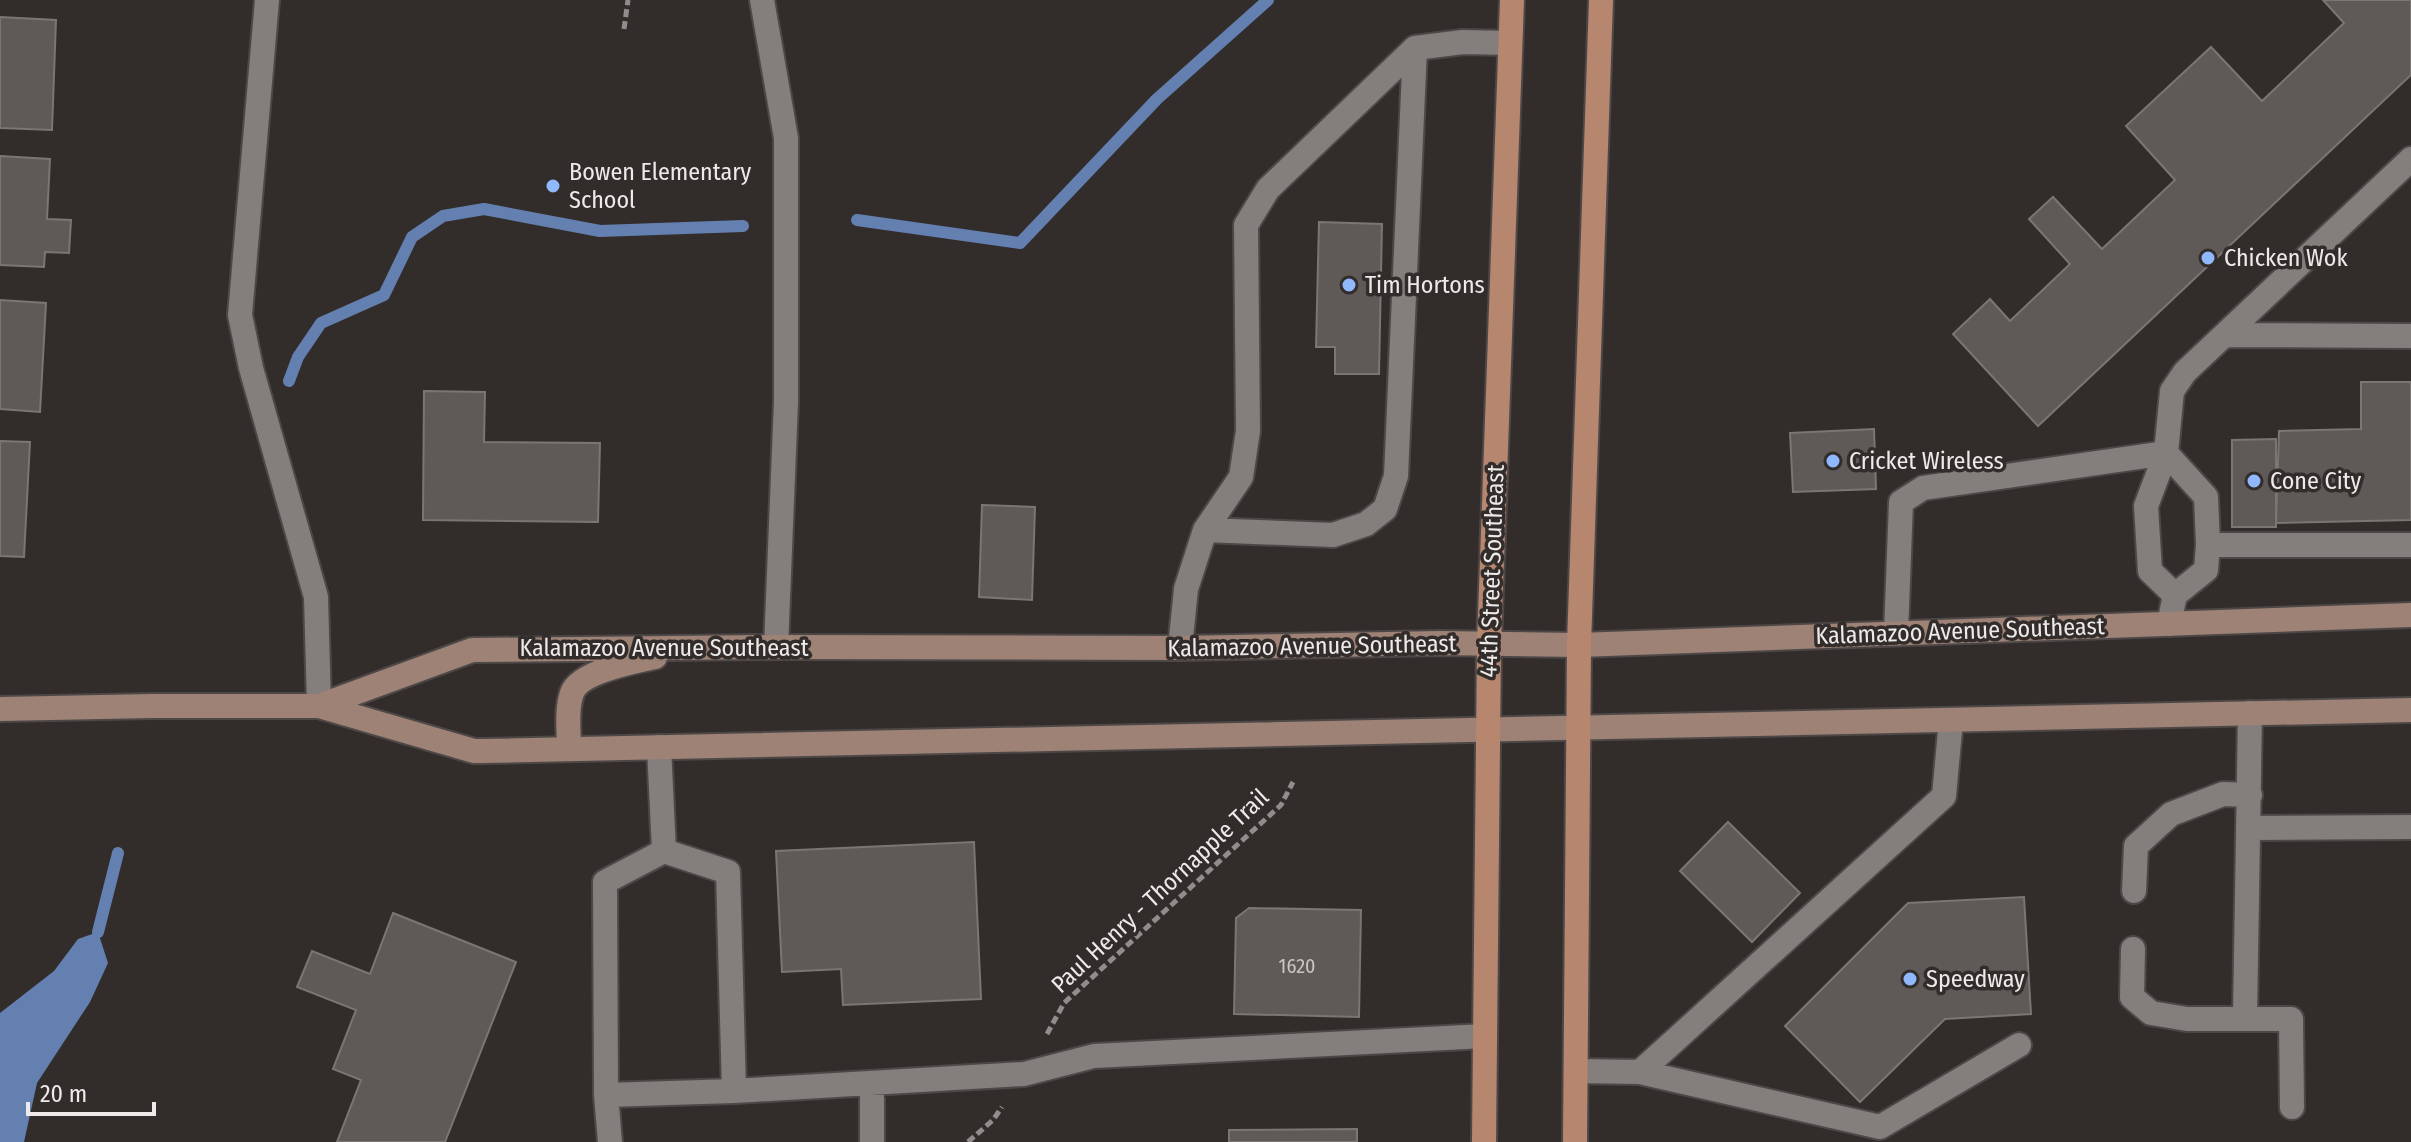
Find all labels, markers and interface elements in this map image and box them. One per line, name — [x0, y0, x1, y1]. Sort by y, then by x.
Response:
place label: Bowen Elementary School — [569, 158, 752, 214]
marker: Bowen Elementary School — [544, 177, 562, 195]
place label: Chicken Wok — [2224, 244, 2348, 272]
marker: Chicken Wok — [2199, 249, 2217, 267]
place label: Tim Hortons — [1365, 271, 1485, 299]
marker: Tim Hortons — [1340, 276, 1358, 294]
place label: Cricket Wireless — [1849, 447, 2004, 475]
marker: Cricket Wireless — [1824, 452, 1842, 470]
street label: 44th Street Southeast — [1474, 464, 1510, 678]
place label: Cone City — [2270, 467, 2361, 495]
marker: Cone City — [2245, 472, 2263, 490]
street label: Kalamazoo Avenue Southeast — [1815, 612, 2105, 650]
street label: Kalamazoo Avenue Southeast — [1167, 629, 1457, 663]
street label: Kalamazoo Avenue Southeast — [519, 634, 809, 662]
street label: Paul Henry - Thornapple Trail — [1046, 783, 1274, 999]
house number: 1620 — [1279, 954, 1315, 978]
place label: Speedway — [1926, 965, 2025, 993]
marker: Speedway — [1901, 970, 1919, 988]
scale bar — [28, 1066, 154, 1116]
text: 20 m — [40, 1080, 87, 1108]

